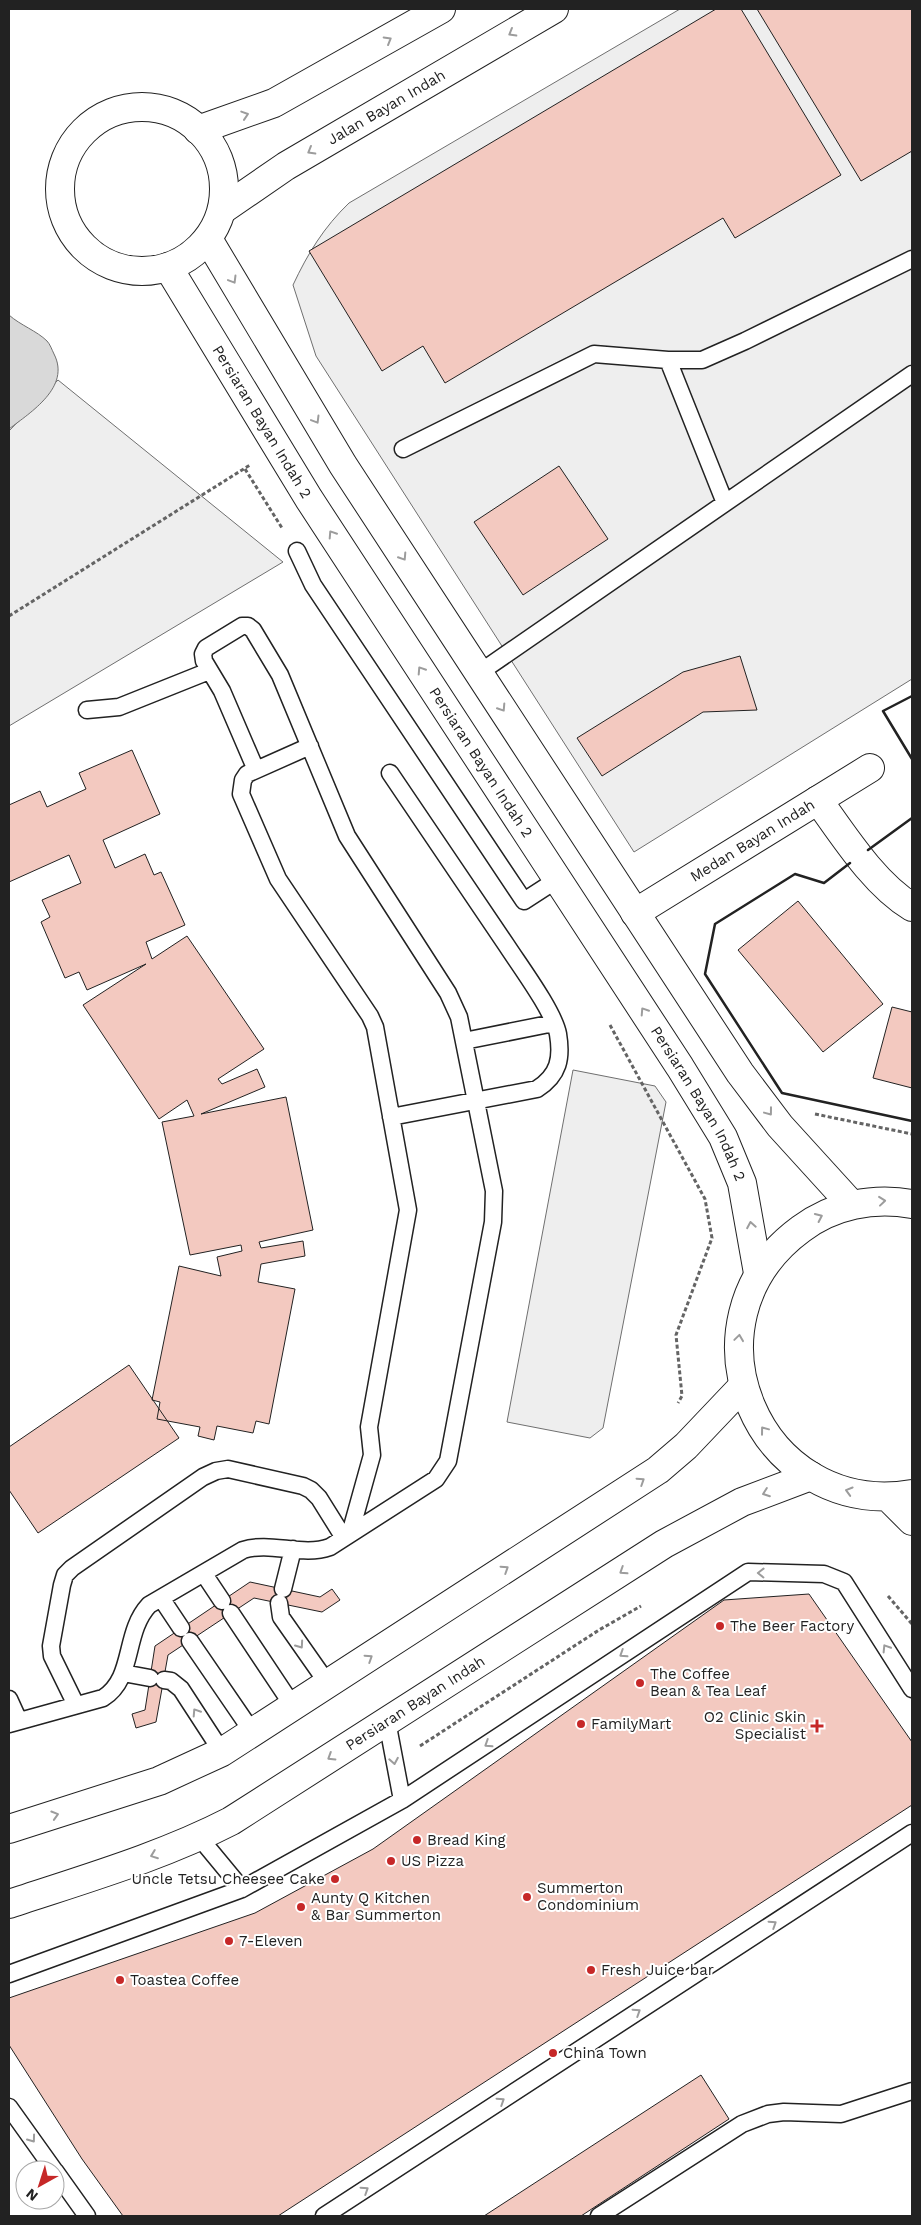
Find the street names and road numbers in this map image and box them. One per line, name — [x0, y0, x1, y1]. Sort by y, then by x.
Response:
street label: Jalan Bayan Indah — [324, 66, 449, 149]
street label: Persiaran Bayan Indah 2 — [209, 342, 315, 501]
street label: Persiaran Bayan Indah 2 — [425, 684, 537, 841]
street label: Medan Bayan Indah — [687, 795, 818, 886]
street label: Persiaran Bayan Indah 2 — [647, 1023, 749, 1184]
street label: Persiaran Bayan Indah — [342, 1652, 488, 1754]

